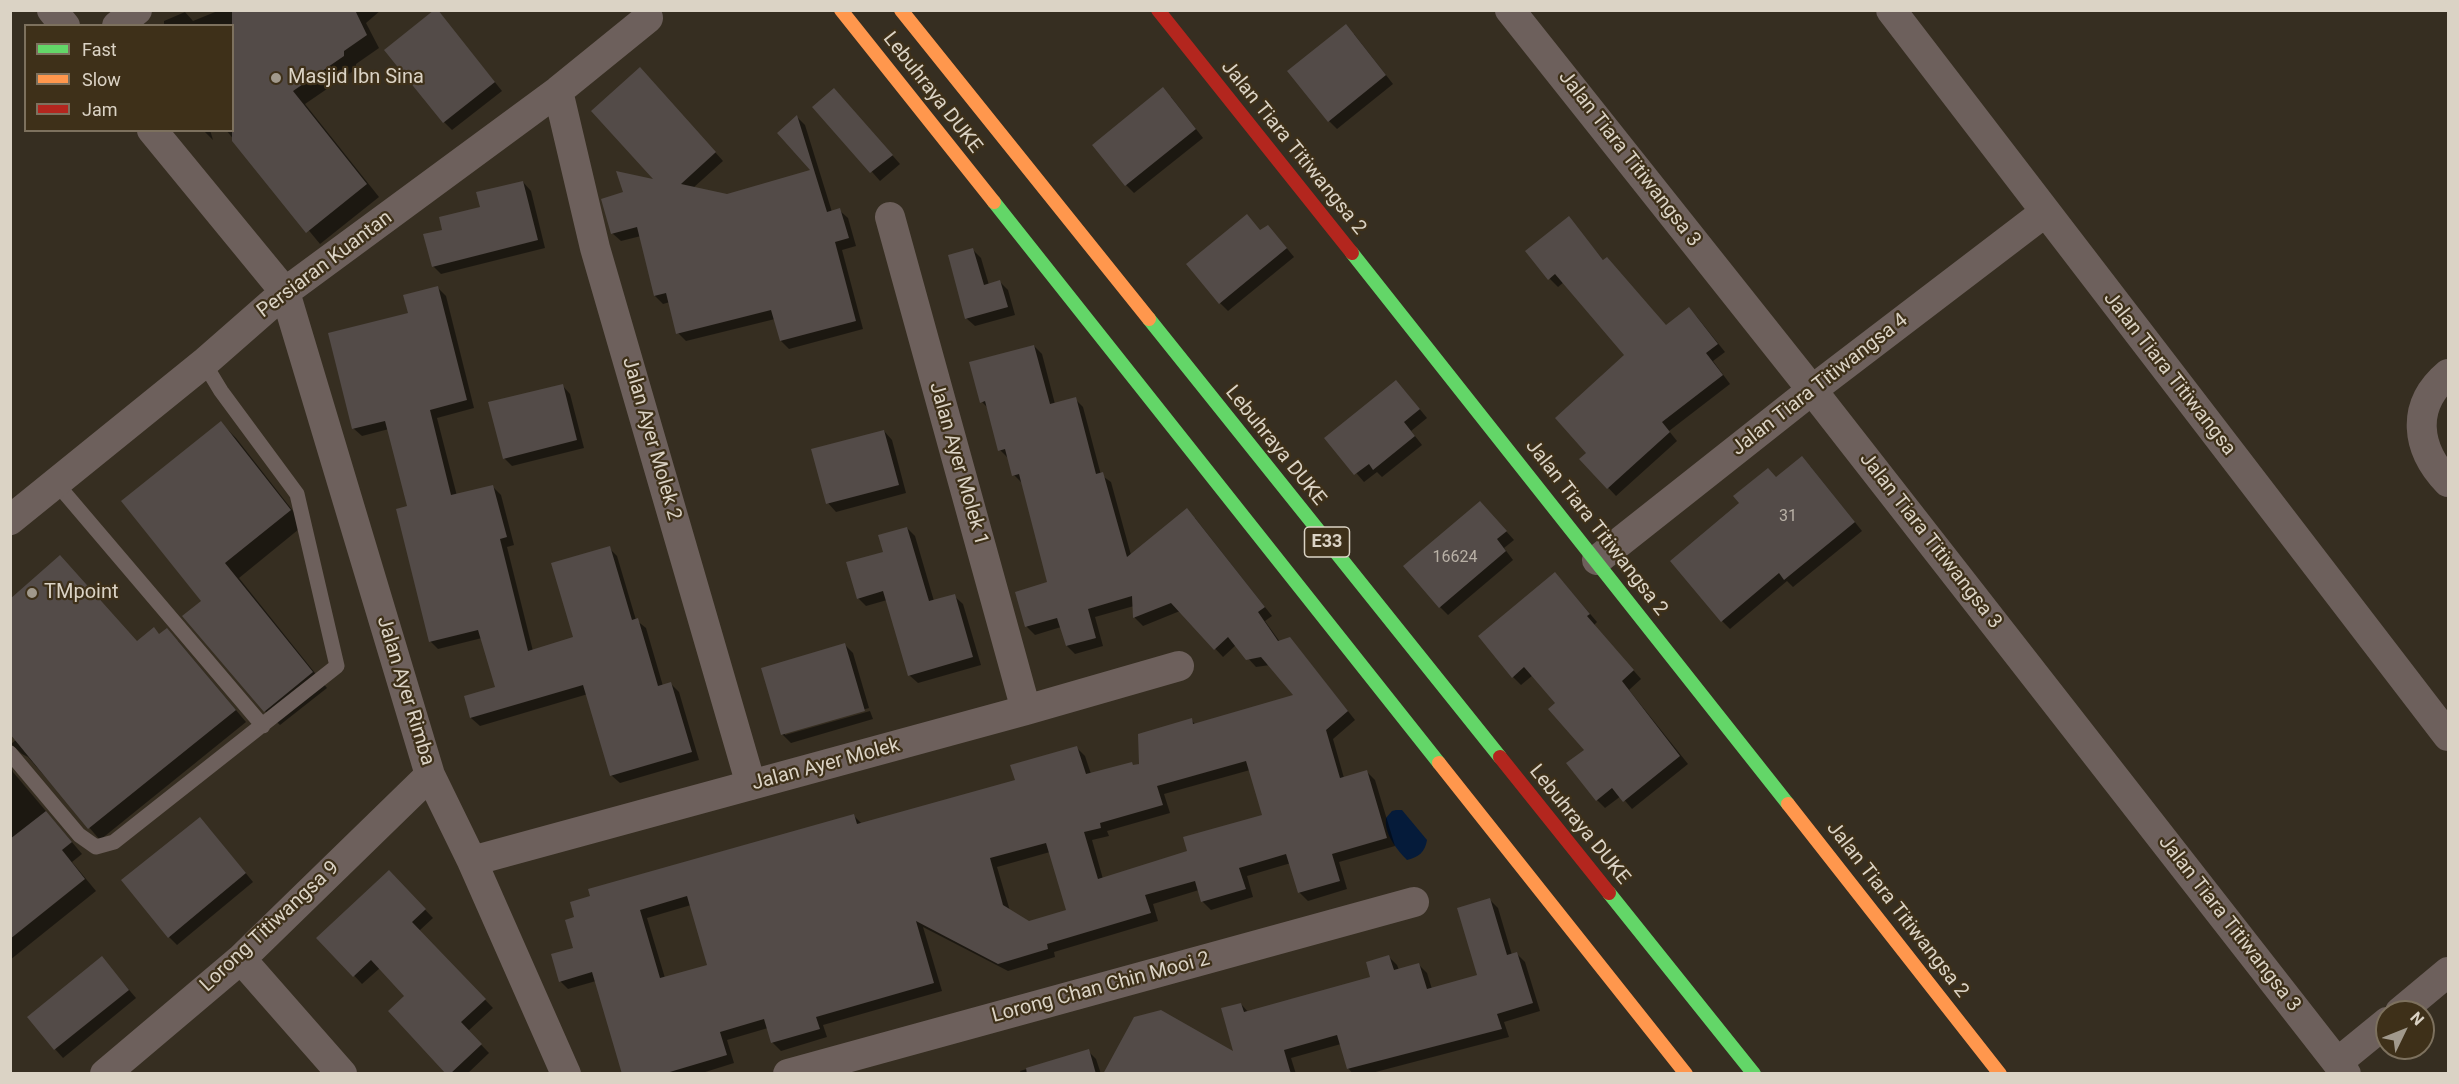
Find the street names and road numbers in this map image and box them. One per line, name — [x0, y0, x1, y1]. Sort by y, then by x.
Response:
street label: Lebuhraya DUKE — [877, 28, 987, 158]
street label: Jalan Tiara Titiwangsa 2 — [1215, 56, 1371, 240]
street label: Jalan Tiara Titiwangsa 3 — [1553, 66, 1705, 252]
street label: Persiaran Kuantan — [253, 206, 397, 324]
street label: Jalan Tiara Titiwangsa — [2098, 287, 2240, 461]
street label: Jalan Tiara Titiwangsa 4 — [1727, 309, 1913, 461]
street label: Jalan Ayer Molek 2 — [616, 355, 686, 523]
street label: Jalan Ayer Molek 1 — [923, 380, 993, 548]
street label: Lebuhraya DUKE — [1219, 381, 1331, 511]
street label: Jalan Tiara Titiwangsa 2 — [1520, 435, 1672, 621]
street label: Jalan Tiara Titiwangsa 3 — [1854, 448, 2006, 634]
road number: E33 — [1304, 527, 1350, 557]
street label: Jalan Ayer Rimba — [371, 614, 439, 768]
street label: Jalan Ayer Molek — [749, 734, 903, 796]
street label: Lebuhraya DUKE — [1523, 760, 1635, 890]
street label: Jalan Tiara Titiwangsa 2 — [1821, 817, 1973, 1003]
street label: Jalan Tiara Titiwangsa 3 — [2153, 831, 2305, 1017]
street label: Lorong Titiwangsa 9 — [196, 856, 344, 998]
street label: Lorong Chan Chin Mooi 2 — [989, 947, 1213, 1029]

